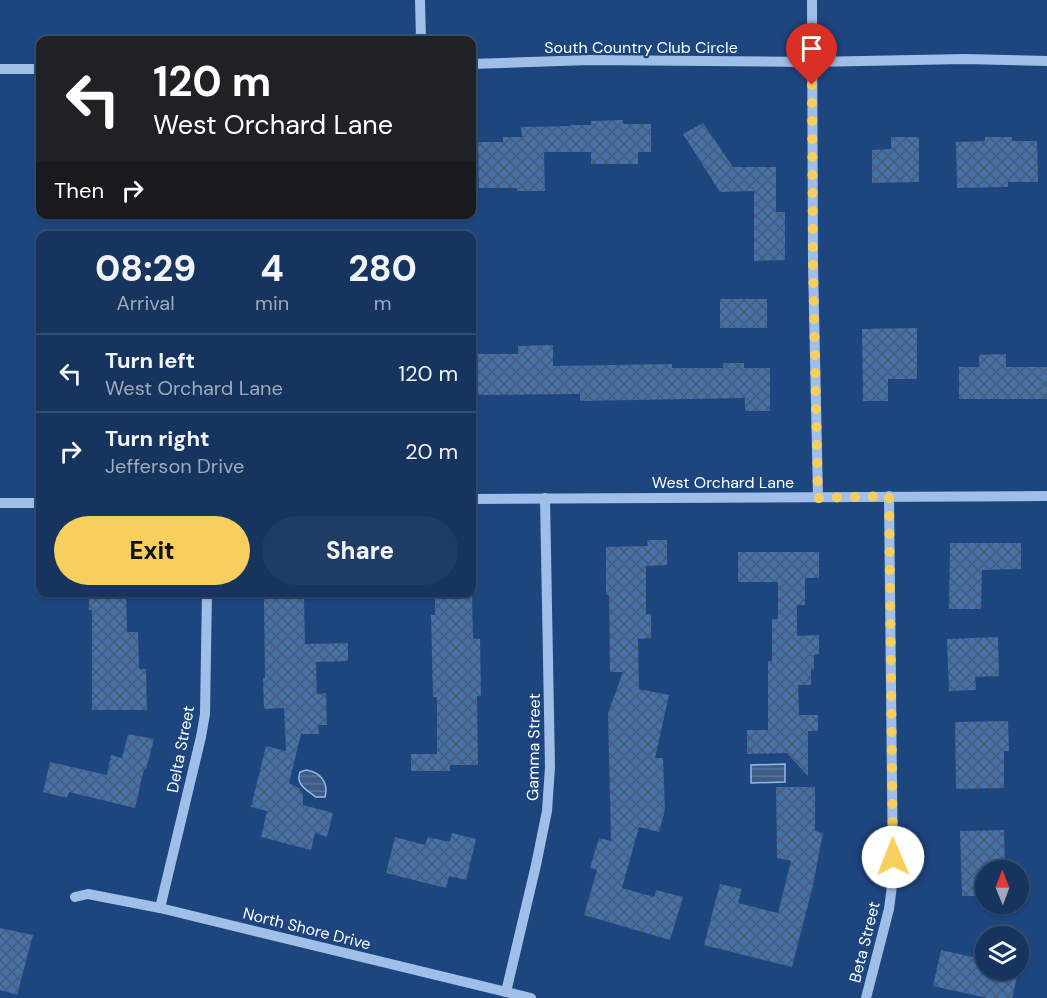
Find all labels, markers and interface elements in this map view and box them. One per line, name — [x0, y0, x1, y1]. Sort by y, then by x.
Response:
pin — [786, 23, 837, 85]
icon: arrive — [795, 32, 828, 65]
street label: South Country Club Circle — [544, 37, 738, 58]
text: 120 m — [153, 54, 271, 109]
icon: left — [54, 60, 132, 138]
text: West Orchard Lane — [153, 107, 393, 142]
icon: right — [116, 174, 149, 207]
text: Then — [54, 176, 104, 205]
text: 08:29 — [95, 245, 196, 292]
text: 4 — [260, 245, 284, 292]
text: 280 — [348, 245, 417, 292]
text: Arrival — [116, 290, 175, 316]
text: min — [255, 290, 289, 316]
text: m — [374, 290, 392, 316]
text: Turn left — [105, 346, 195, 375]
icon: left — [54, 357, 87, 390]
text: 120 m — [398, 359, 458, 388]
text: West Orchard Lane — [105, 375, 283, 401]
text: Turn right — [105, 424, 210, 453]
icon: right — [54, 435, 87, 468]
text: 20 m — [405, 437, 458, 466]
text: Jefferson Drive — [105, 453, 244, 479]
street label: West Orchard Lane — [652, 472, 794, 493]
button: Exit — [54, 516, 250, 585]
button: Share — [262, 516, 458, 585]
street label: Gamma Street — [522, 693, 545, 801]
street label: Delta Street — [162, 704, 199, 794]
position arrow — [861, 825, 925, 889]
north arrow — [975, 860, 1029, 914]
map controls — [975, 860, 1029, 980]
street label: Beta Street — [844, 899, 885, 985]
street label: North Shore Drive — [241, 902, 373, 955]
button: layers — [975, 926, 1029, 980]

